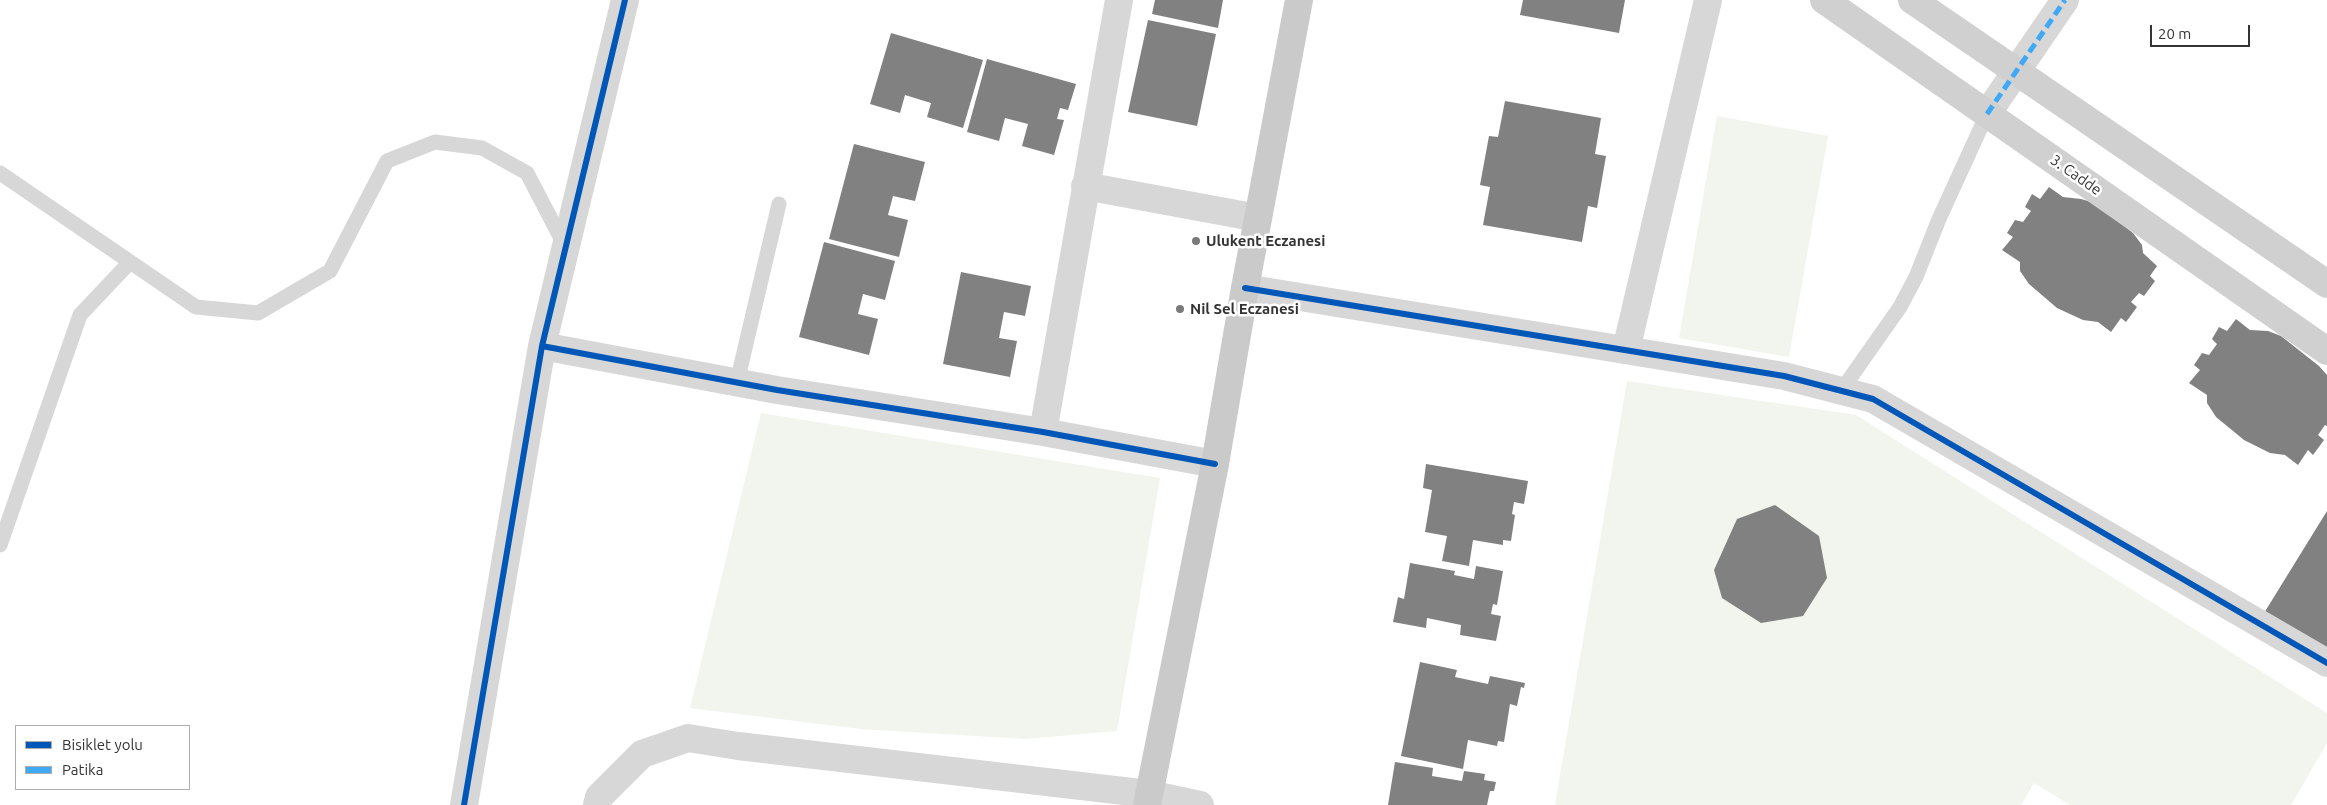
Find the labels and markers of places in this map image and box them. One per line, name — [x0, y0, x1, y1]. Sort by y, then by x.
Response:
place label: Ulukent Eczanesi — [1206, 232, 1325, 250]
marker: Ulukent Eczanesi — [1190, 235, 1202, 247]
place label: Nil Sel Eczanesi — [1190, 300, 1299, 318]
marker: Nil Sel Eczanesi — [1174, 303, 1186, 315]

